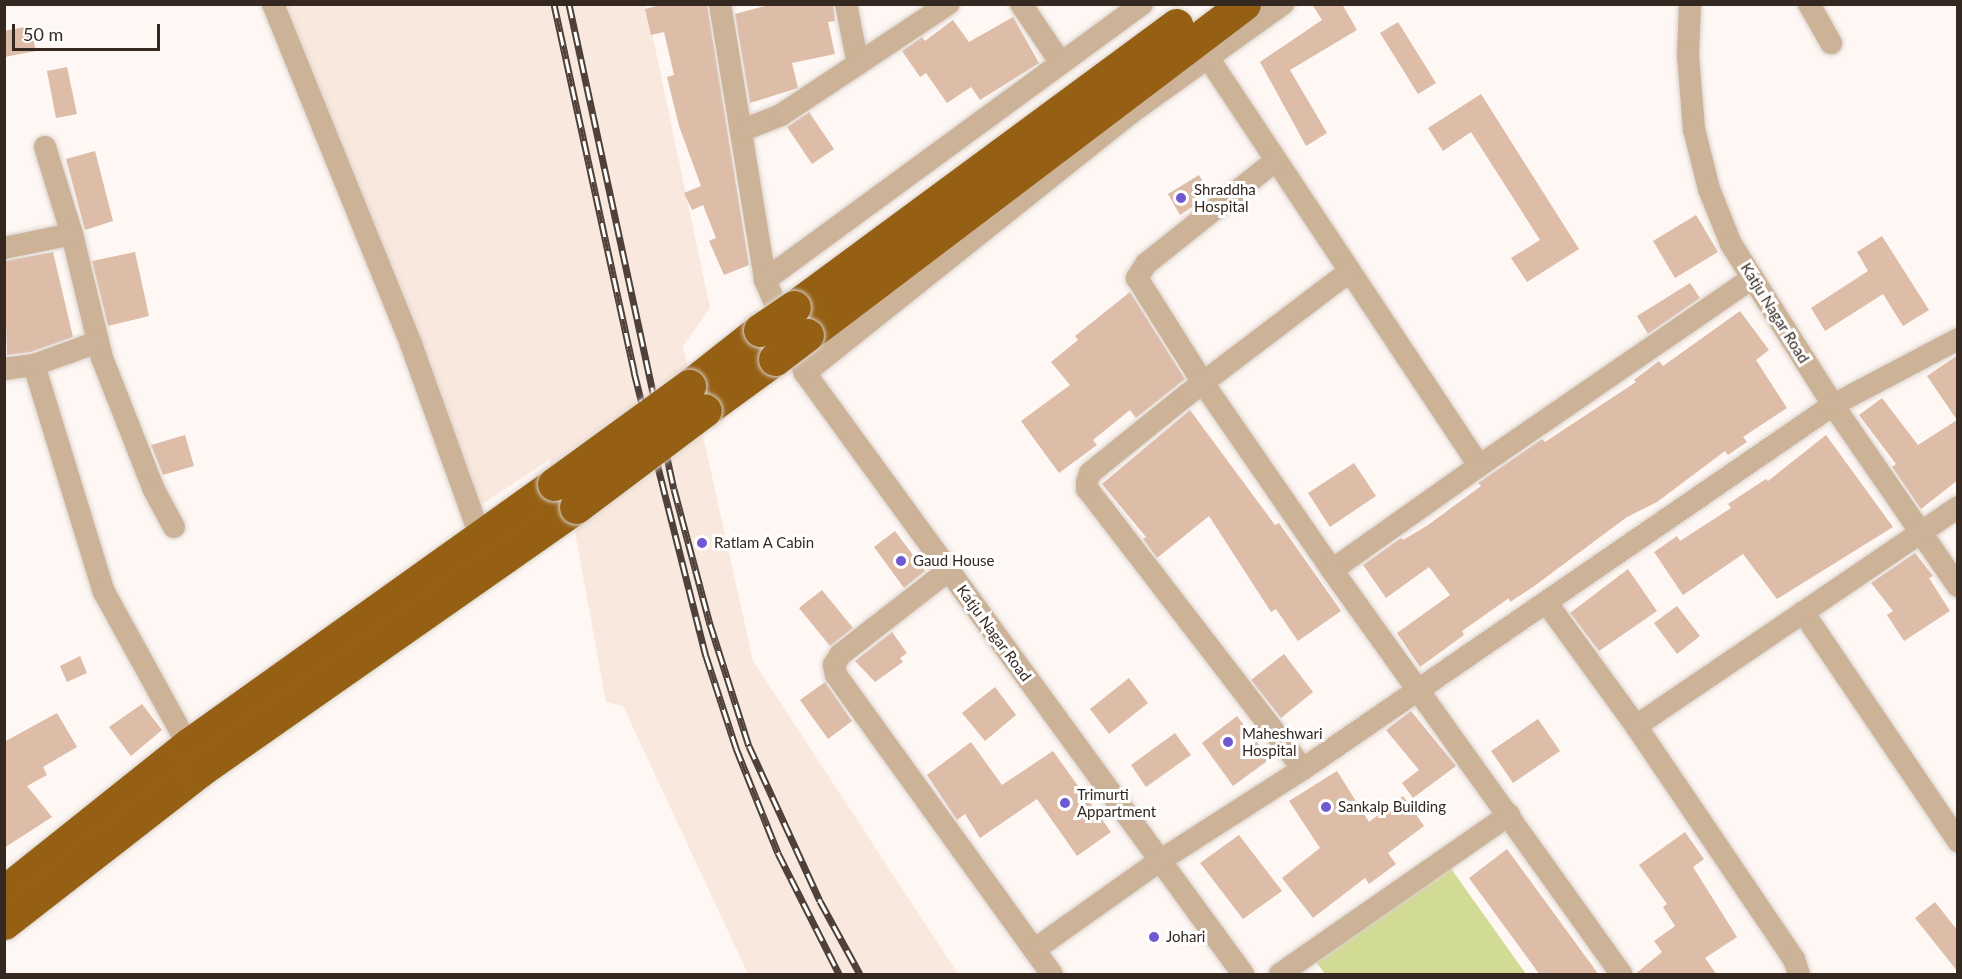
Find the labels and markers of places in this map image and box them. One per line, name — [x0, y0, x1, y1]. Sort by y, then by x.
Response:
place label: Shraddha Hospital — [1194, 180, 1256, 215]
marker: Shraddha Hospital — [1172, 189, 1190, 207]
place label: Ratlam A Cabin — [714, 534, 815, 552]
marker: Ratlam A Cabin — [695, 536, 709, 550]
place label: Gaud House — [913, 552, 994, 570]
marker: Gaud House — [894, 554, 908, 568]
place label: Maheshwari Hospital — [1242, 724, 1322, 759]
marker: Maheshwari Hospital — [1219, 733, 1237, 751]
place label: Trimurti Appartment — [1077, 785, 1156, 820]
marker: Trimurti Appartment — [1058, 796, 1072, 810]
place label: Sankalp Building — [1338, 798, 1446, 816]
marker: Sankalp Building — [1319, 800, 1333, 814]
place label: Johari — [1166, 928, 1205, 946]
marker: Johari — [1147, 930, 1161, 944]

